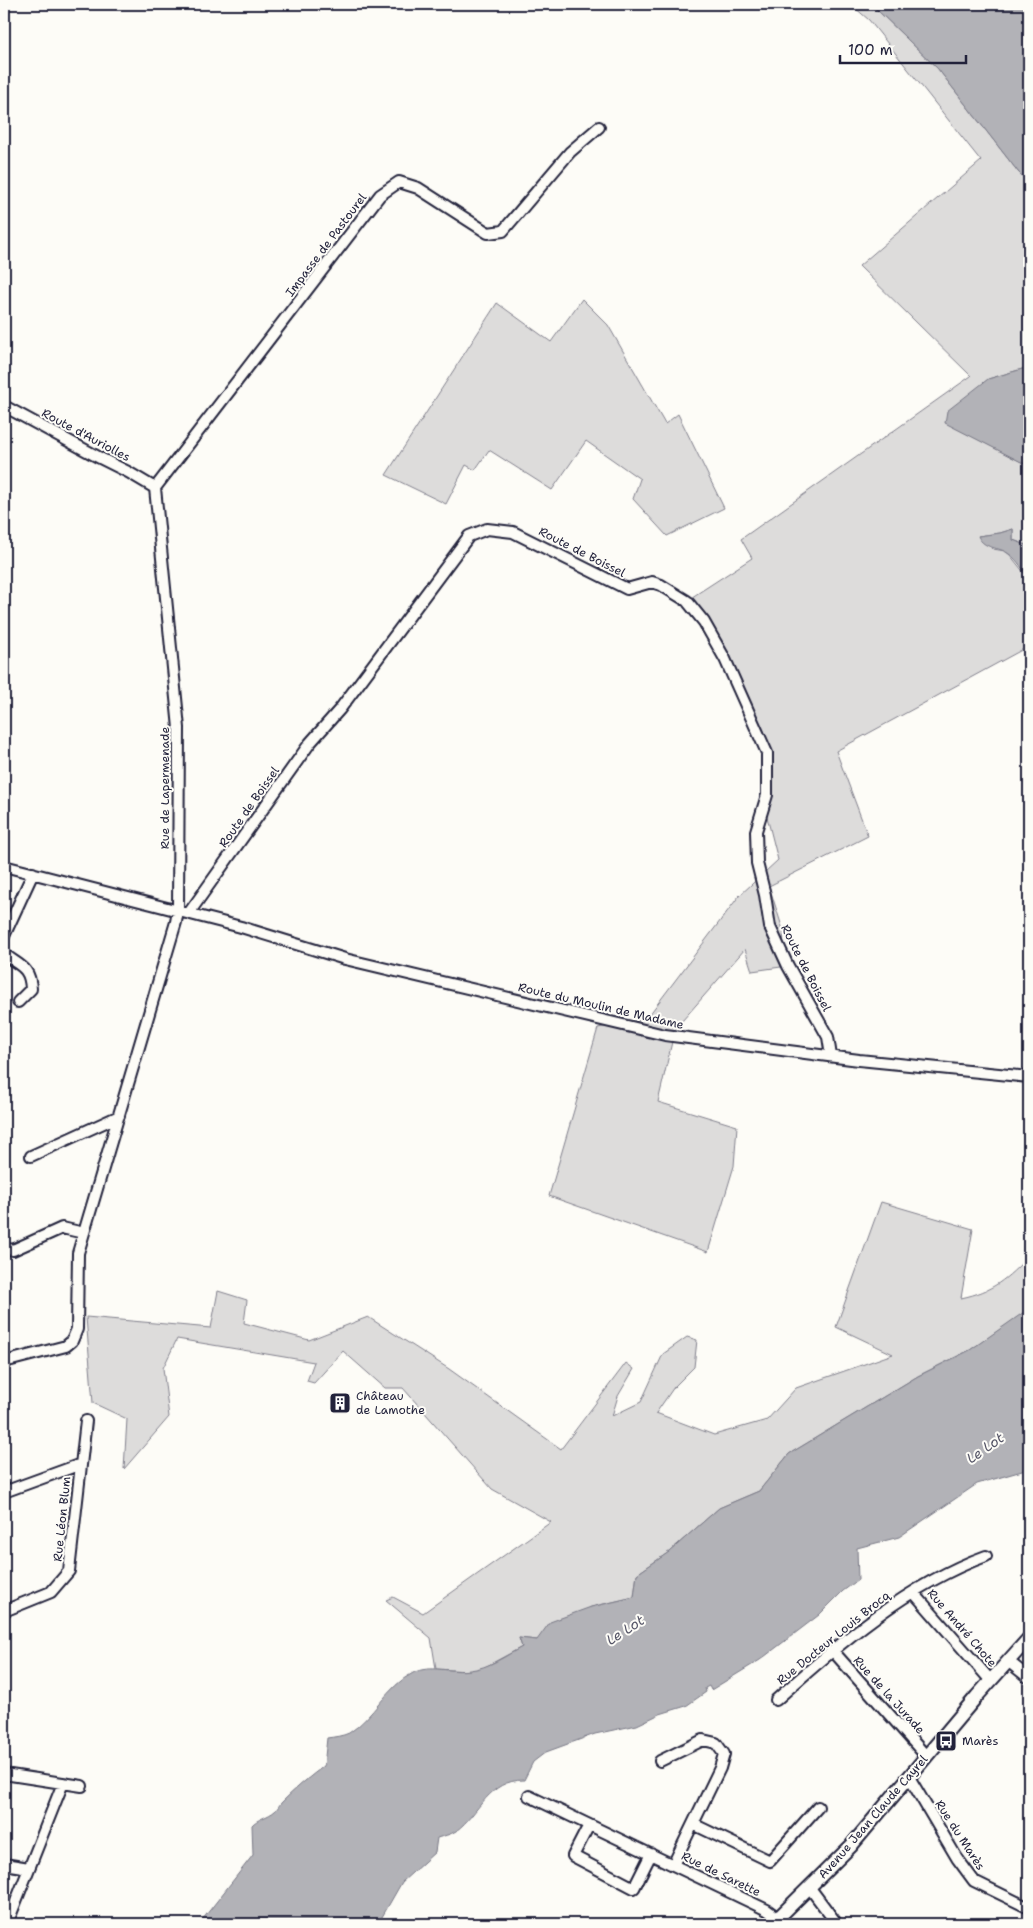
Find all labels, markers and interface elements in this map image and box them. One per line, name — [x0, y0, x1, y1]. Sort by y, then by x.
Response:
scale bar — [840, 32, 967, 64]
text: 100 m — [848, 40, 893, 60]
street label: Impasse de Pastourel — [282, 190, 370, 300]
street label: Route d'Auriolles — [39, 405, 133, 465]
street label: Route de Boissel — [536, 523, 628, 581]
street label: Rue de Lapermenade — [157, 727, 173, 849]
street label: Route de Boissel — [215, 763, 283, 851]
street label: Route de Boissel — [777, 922, 835, 1014]
street label: Route du Moulin de Madame — [517, 979, 686, 1033]
place label: Château de Lamothe — [356, 1388, 425, 1418]
building icon: Château de Lamothe — [328, 1391, 352, 1415]
water label: Le Lot — [963, 1428, 1008, 1467]
street label: Rue Léon Blum — [50, 1476, 74, 1562]
street label: Rue André Chote — [924, 1586, 1000, 1671]
street label: Rue Docteur Louis Brocq — [773, 1587, 893, 1688]
water label: Le Lot — [603, 1611, 648, 1649]
street label: Rue de la Jurade — [850, 1653, 928, 1738]
bus stop icon: Marès — [934, 1729, 958, 1753]
place label: Marès — [962, 1733, 998, 1749]
street label: Avenue Jean Claude Cayrel — [815, 1751, 931, 1882]
street label: Rue du Marès — [931, 1797, 989, 1873]
street label: Rue de Sarette — [679, 1848, 763, 1900]

